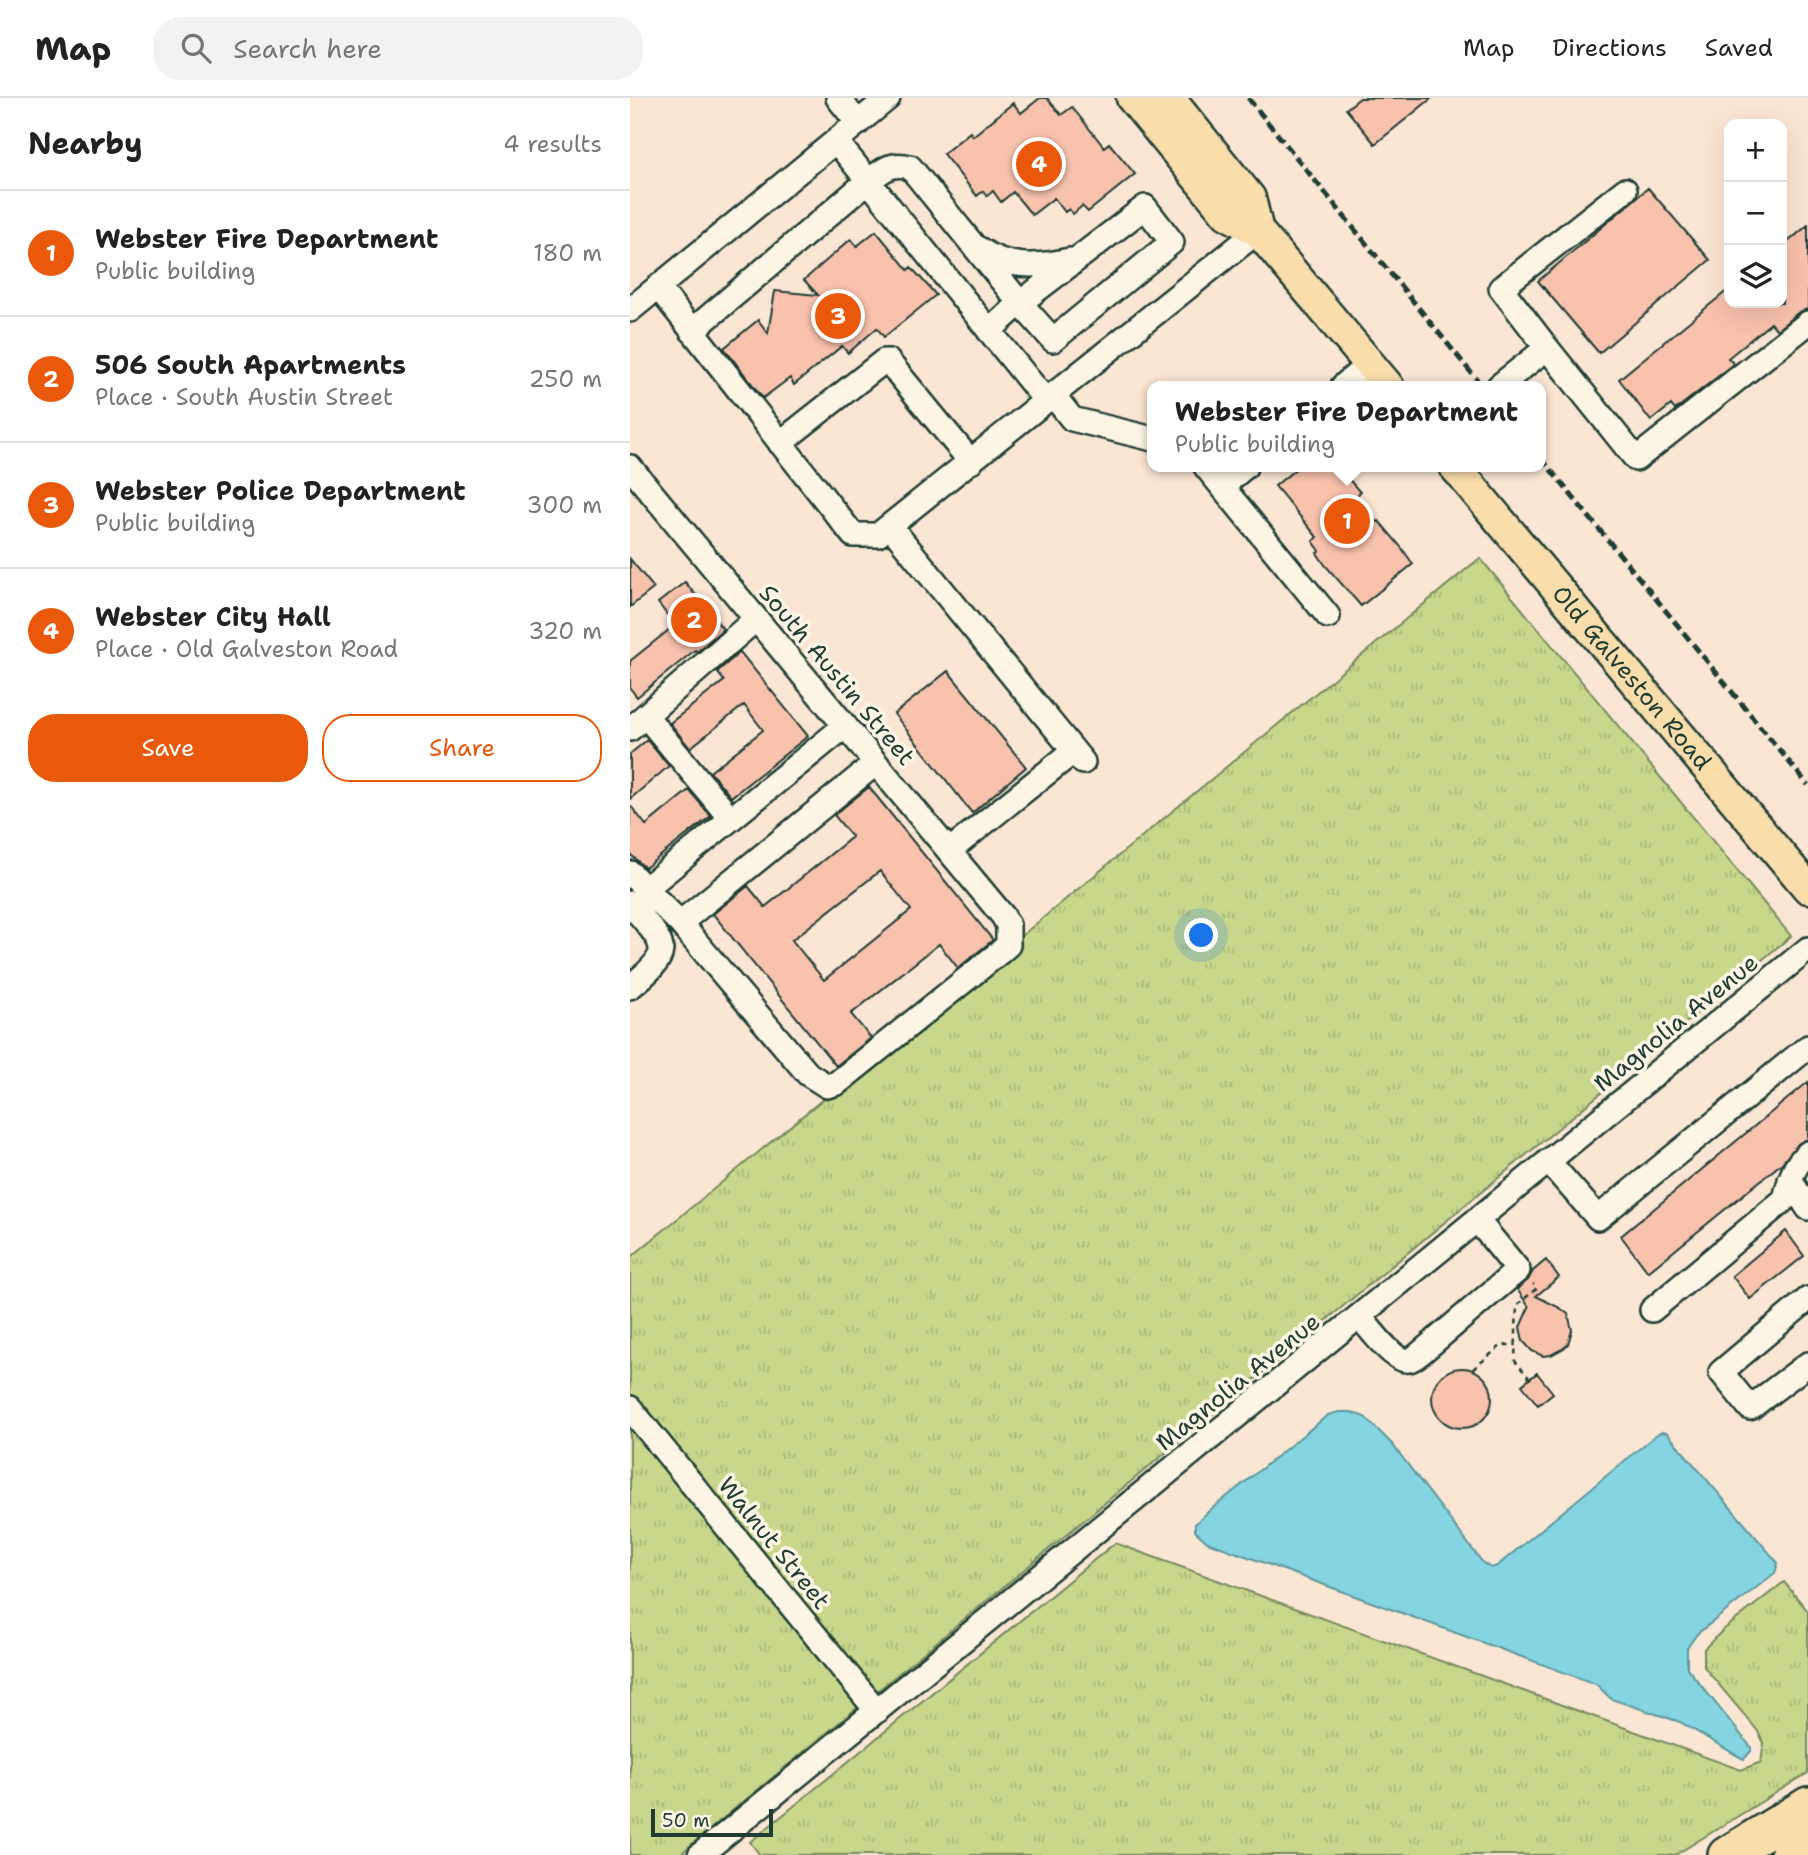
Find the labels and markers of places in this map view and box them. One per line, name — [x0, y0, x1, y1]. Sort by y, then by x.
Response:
pin: 4 — [1016, 138, 1062, 190]
pin: 3 — [815, 290, 861, 342]
pin: 1 — [1324, 495, 1370, 547]
pin: 2 — [671, 594, 717, 646]

